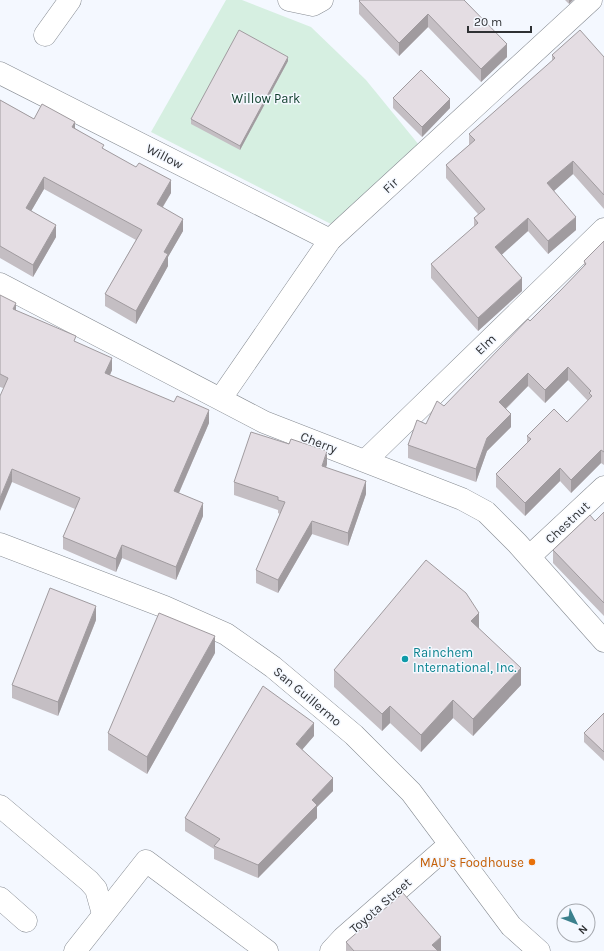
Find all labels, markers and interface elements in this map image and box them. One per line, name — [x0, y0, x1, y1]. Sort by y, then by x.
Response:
scale bar — [468, 8, 531, 34]
text: 20 m — [474, 15, 502, 29]
park label: Willow Park — [232, 91, 300, 106]
street label: Willow — [144, 141, 186, 172]
street label: Fir — [380, 174, 401, 196]
street label: Elm — [472, 331, 499, 358]
street label: Cherry — [298, 429, 339, 456]
street label: Chestnut — [542, 498, 593, 547]
place label: Rainchem International, Inc. — [413, 645, 517, 675]
marker: Rainchem International, Inc. — [400, 654, 410, 664]
street label: San Guillermo — [271, 664, 345, 729]
place label: MAU’s Foodhouse — [420, 855, 524, 870]
marker: MAU’s Foodhouse — [527, 857, 537, 867]
street label: Toyota Street — [347, 875, 414, 936]
north arrow — [556, 903, 596, 943]
text: N — [576, 922, 590, 937]

